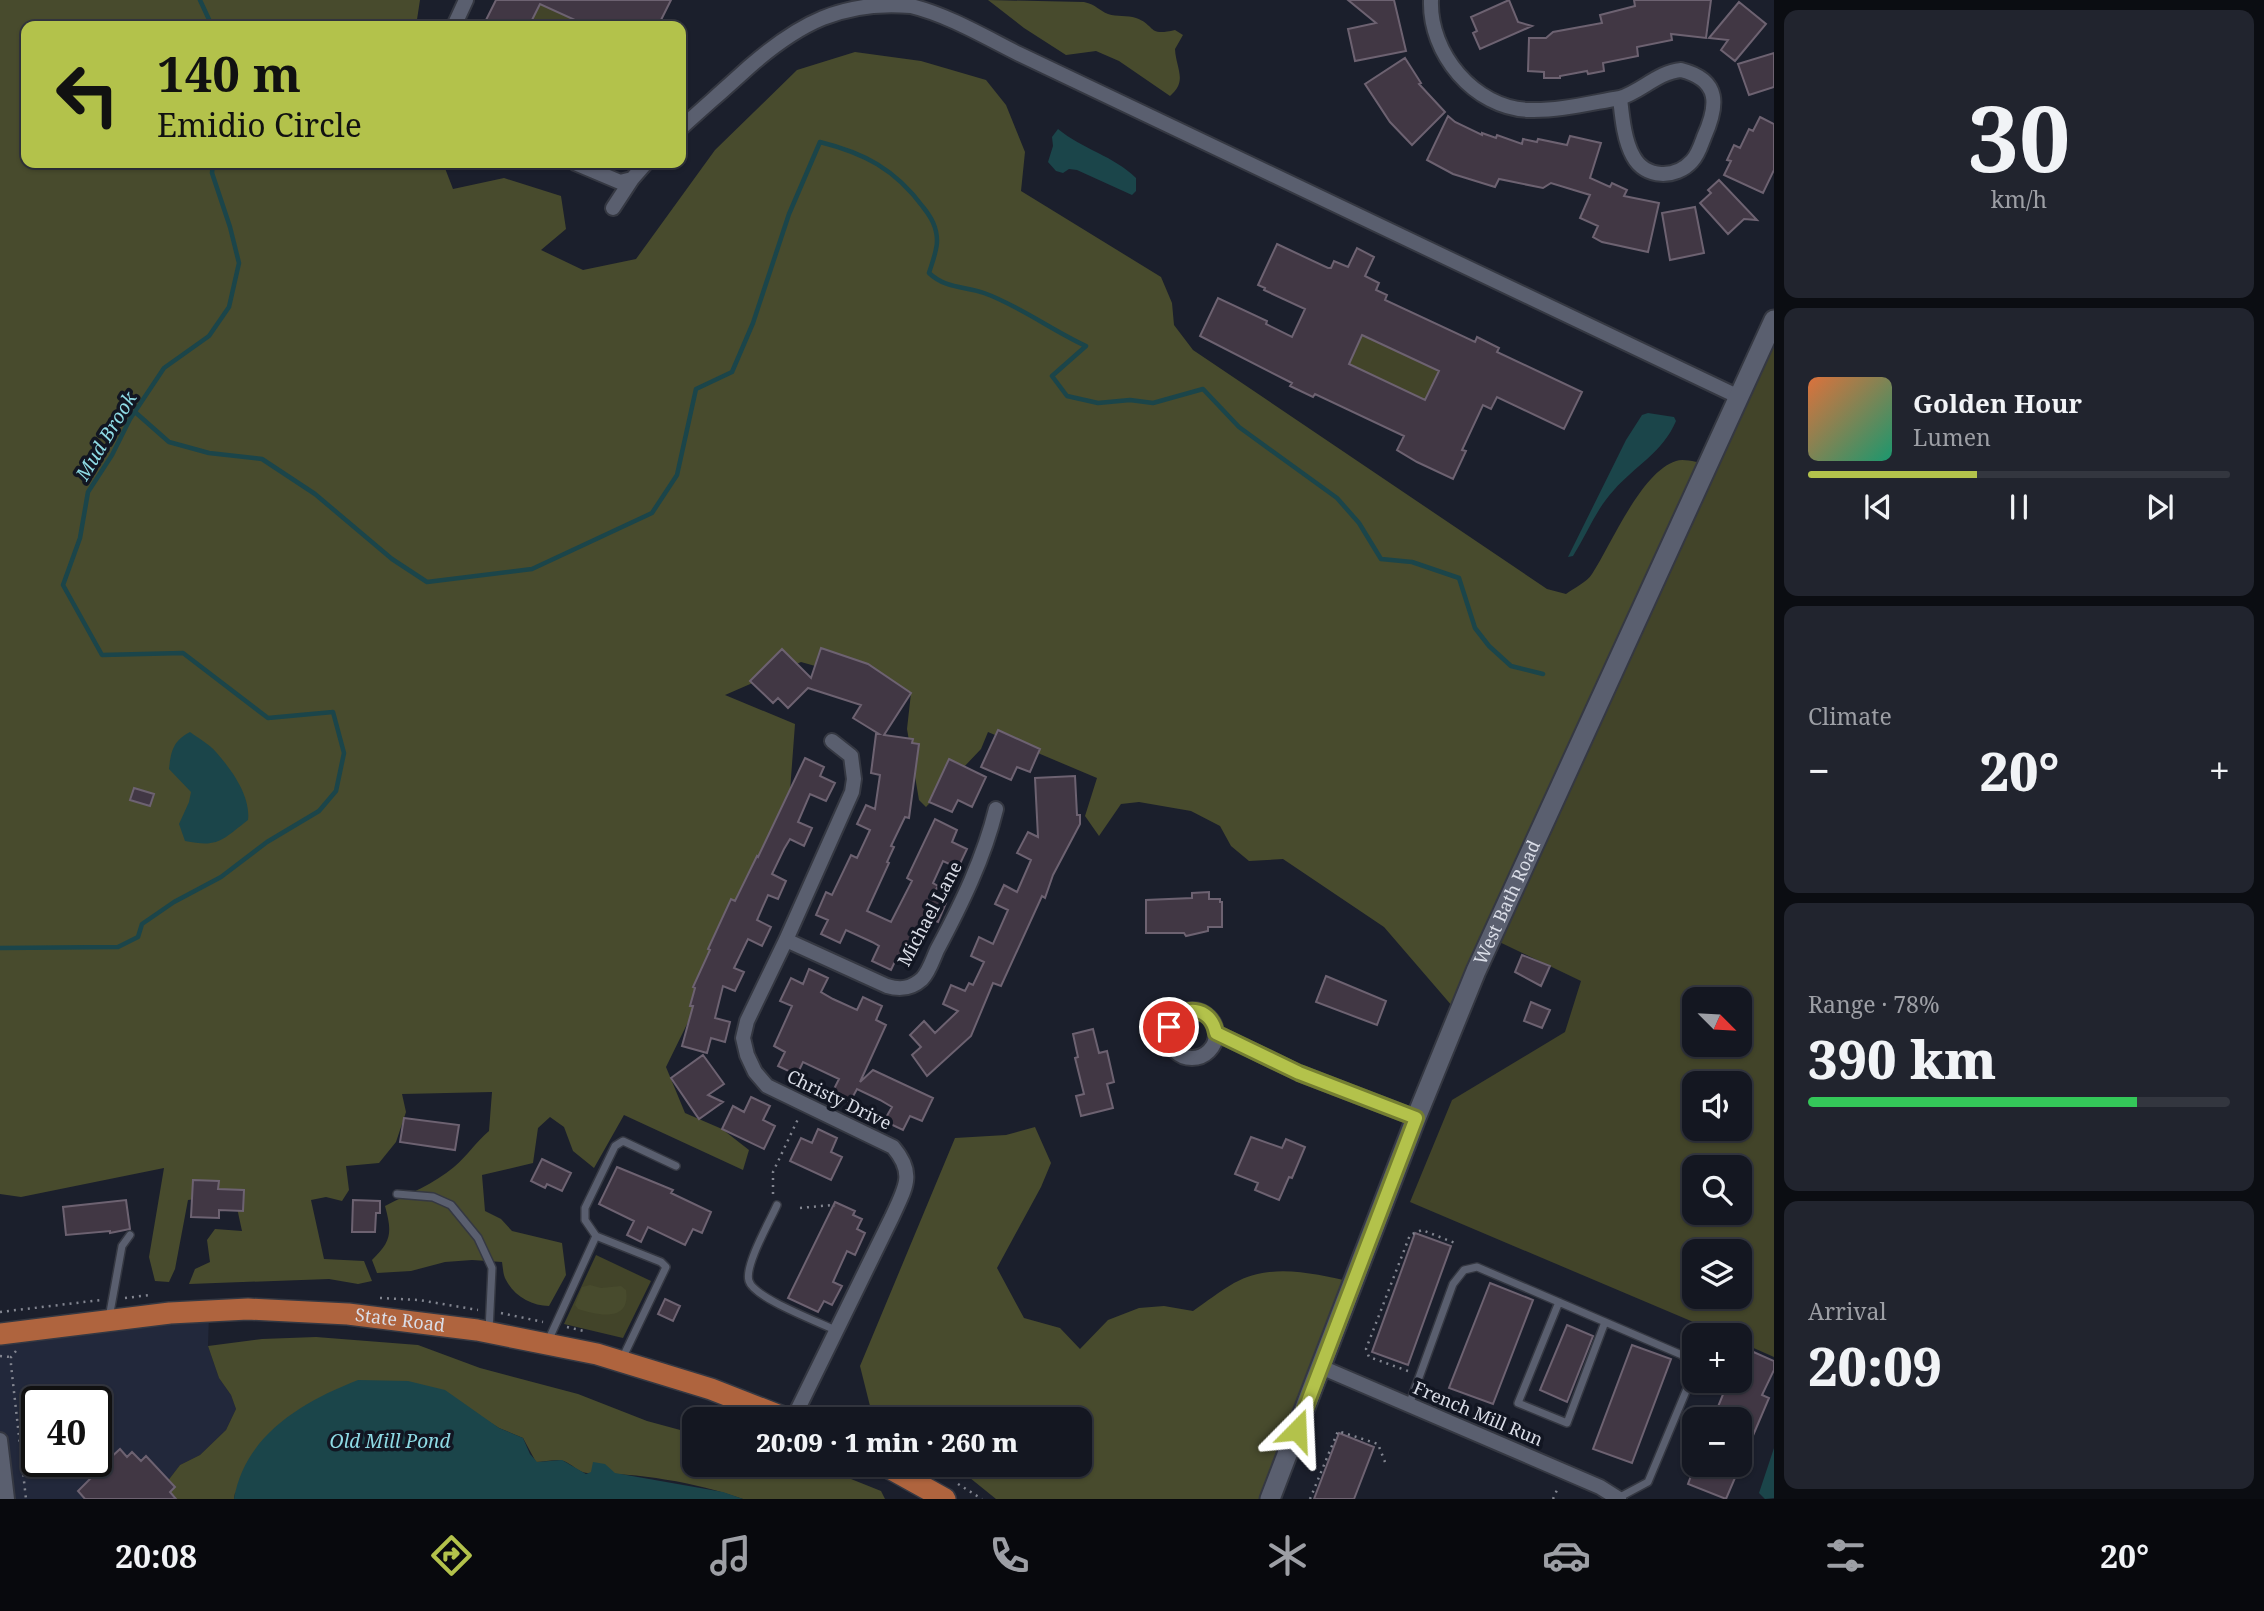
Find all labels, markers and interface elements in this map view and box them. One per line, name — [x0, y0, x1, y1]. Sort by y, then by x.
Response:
text: 140 m — [157, 40, 301, 106]
icon: left — [42, 49, 133, 140]
text: 30 — [1968, 75, 2070, 199]
text: Emidio Circle — [157, 103, 362, 146]
text: km/h — [1991, 183, 2047, 215]
text: Golden Hour — [1913, 385, 2082, 421]
water label: Mud Brook — [69, 386, 143, 486]
text: Lumen — [1913, 421, 1991, 453]
icon: previous — [1859, 488, 1897, 526]
icon: pause — [2000, 488, 2038, 526]
icon: next — [2141, 488, 2179, 526]
text: Climate — [1808, 700, 1892, 732]
text: 20° — [1979, 735, 2059, 806]
text: − — [1808, 744, 1830, 796]
text: + — [2209, 744, 2230, 796]
street label: West Bath Road — [1468, 836, 1545, 968]
street label: Michael Lane — [891, 857, 967, 970]
north arrow — [1682, 987, 1752, 1057]
map controls — [1682, 987, 1752, 1477]
text: Range · 78% — [1808, 988, 1940, 1020]
pin — [1139, 997, 1199, 1057]
icon: arrive — [1150, 1008, 1188, 1046]
text: 390 km — [1808, 1023, 1996, 1094]
street label: Christy Drive — [783, 1063, 896, 1135]
button: sound — [1682, 1071, 1752, 1141]
button: search — [1682, 1155, 1752, 1225]
button: layers — [1682, 1239, 1752, 1309]
text: Arrival — [1808, 1295, 1887, 1327]
street label: State Road — [354, 1302, 447, 1337]
button: + — [1682, 1323, 1752, 1393]
text: 20:09 — [1808, 1330, 1942, 1401]
street label: French Mill Run — [1410, 1375, 1547, 1451]
speed limit sign: 40 — [21, 1386, 112, 1477]
position arrow — [1260, 1393, 1334, 1467]
button: − — [1682, 1407, 1752, 1477]
text: 20:09 · 1 min · 260 m — [756, 1424, 1018, 1460]
water label: Old Mill Pond — [330, 1428, 451, 1454]
icon: directions — [427, 1531, 476, 1580]
icon: music — [706, 1531, 755, 1580]
icon: phone — [985, 1531, 1034, 1580]
icon: climate — [1263, 1531, 1312, 1580]
icon: car — [1542, 1531, 1591, 1580]
icon: filters — [1821, 1531, 1870, 1580]
text: 20:08 — [115, 1534, 197, 1577]
text: 20° — [2100, 1534, 2149, 1577]

